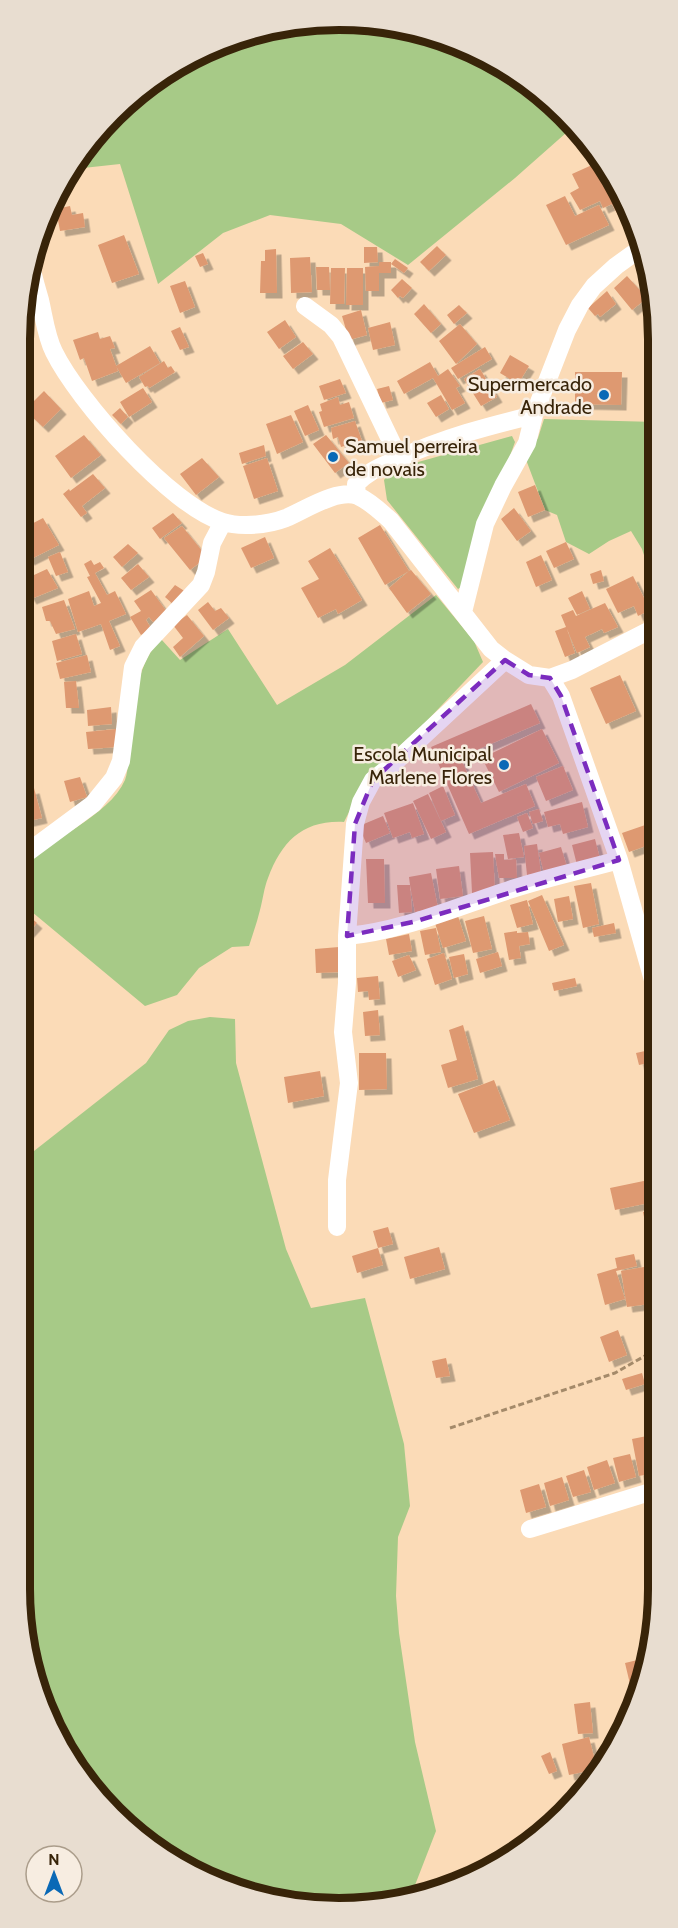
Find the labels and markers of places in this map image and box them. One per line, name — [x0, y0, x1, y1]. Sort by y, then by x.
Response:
place label: Supermercado Andrade — [468, 372, 592, 419]
marker: Supermercado Andrade — [597, 388, 611, 402]
place label: Samuel perreira de novais — [345, 434, 478, 481]
marker: Samuel perreira de novais — [326, 450, 340, 464]
place label: Escola Municipal Marlene Flores — [353, 742, 492, 789]
marker: Escola Municipal Marlene Flores — [497, 758, 511, 772]

